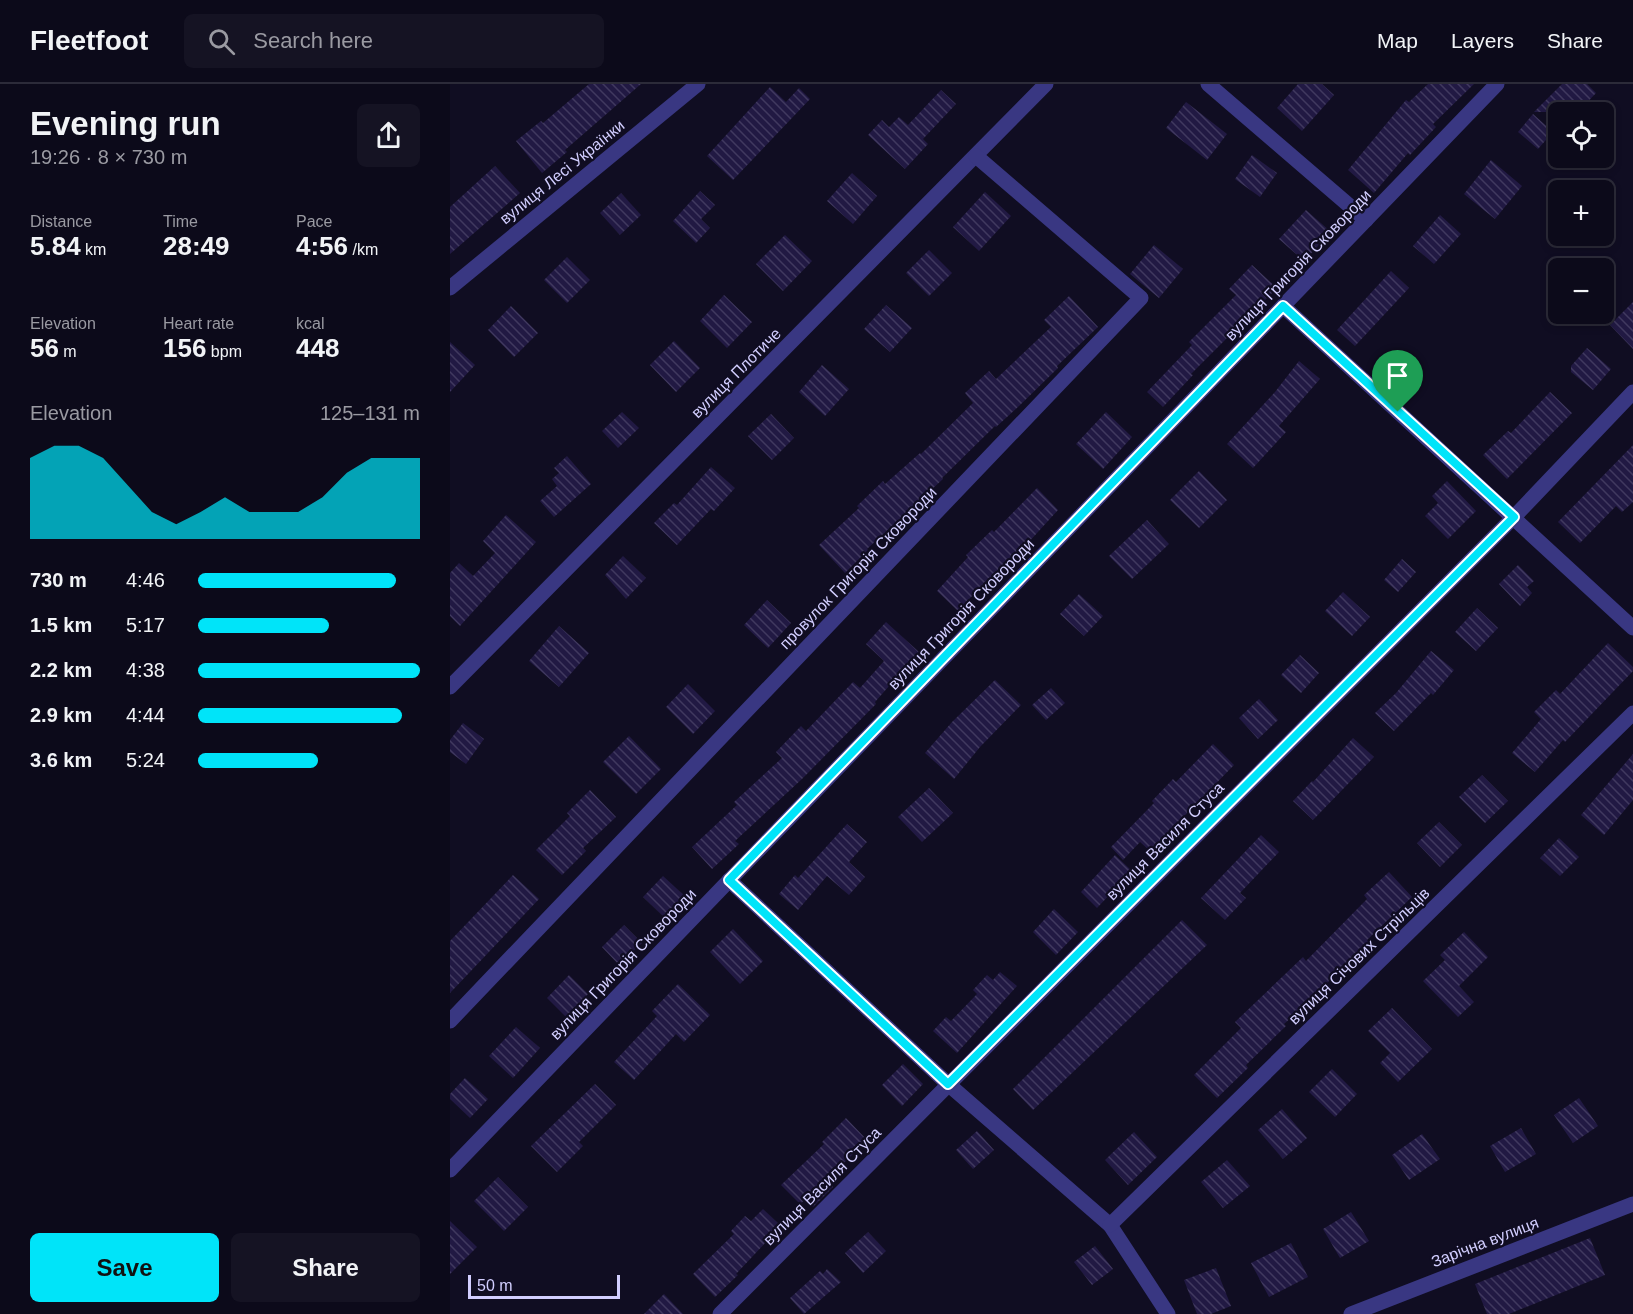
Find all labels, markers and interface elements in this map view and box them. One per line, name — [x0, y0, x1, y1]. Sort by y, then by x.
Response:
search box — [184, 14, 604, 68]
text: Fleetfoot — [30, 25, 148, 56]
icon: search — [205, 25, 238, 58]
text: Search here — [253, 28, 373, 53]
text: Map — [1377, 29, 1418, 52]
text: Layers — [1451, 29, 1514, 52]
text: Share — [1547, 29, 1603, 52]
map controls — [1548, 102, 1614, 324]
button: locate — [1548, 102, 1614, 168]
button: share — [357, 104, 420, 167]
text: Evening run — [30, 105, 221, 142]
street label: вулиця Лесі Українки — [496, 117, 628, 227]
text: 19:26 · 8 × 730 m — [30, 146, 187, 168]
button: + — [1548, 180, 1614, 246]
street label: вулиця Григорія Сковороди — [1222, 186, 1374, 344]
text: Distance — [30, 213, 92, 230]
text: Time — [163, 213, 198, 230]
text: Pace — [296, 213, 332, 230]
text: 5.84 — [30, 231, 81, 261]
text: 28:49 — [163, 231, 230, 261]
text: 4:56 — [296, 231, 348, 261]
text: km — [81, 241, 106, 258]
text: /km — [348, 241, 378, 258]
button: − — [1548, 258, 1614, 324]
text: Elevation — [30, 315, 96, 332]
text: Heart rate — [163, 315, 234, 332]
text: kcal — [296, 315, 324, 332]
street label: вулиця Плотиче — [688, 325, 784, 421]
text: 56 — [30, 333, 59, 363]
text: 156 — [163, 333, 206, 363]
text: 448 — [296, 333, 339, 363]
text: m — [59, 343, 77, 360]
text: bpm — [206, 343, 242, 360]
pin — [1372, 350, 1423, 412]
icon: arrive — [1381, 359, 1414, 392]
text: Elevation — [30, 402, 112, 424]
text: 125–131 m — [320, 402, 420, 424]
street label: провулок Григорія Сковороди — [776, 484, 940, 652]
street label: вулиця Григорія Сковороди — [885, 535, 1037, 693]
text: 730 m — [30, 569, 87, 591]
text: 4:46 — [126, 569, 165, 591]
text: 1.5 km — [30, 614, 92, 636]
text: 5:17 — [126, 614, 165, 636]
text: 2.2 km — [30, 659, 92, 681]
text: 4:38 — [126, 659, 165, 681]
text: 2.9 km — [30, 704, 92, 726]
text: 4:44 — [126, 704, 165, 726]
text: 3.6 km — [30, 749, 92, 771]
text: 5:24 — [126, 749, 165, 771]
street label: вулиця Василя Стуса — [1103, 779, 1227, 903]
street label: вулиця Січових Стрільців — [1285, 884, 1433, 1028]
street label: вулиця Григорія Сковороди — [547, 885, 699, 1043]
street label: вулиця Василя Стуса — [760, 1124, 884, 1248]
street label: Зарічна вулиця — [1429, 1214, 1541, 1270]
button: Save — [30, 1233, 219, 1302]
button: Share — [231, 1233, 420, 1302]
scale bar — [468, 1272, 620, 1300]
text: 50 m — [477, 1277, 513, 1294]

